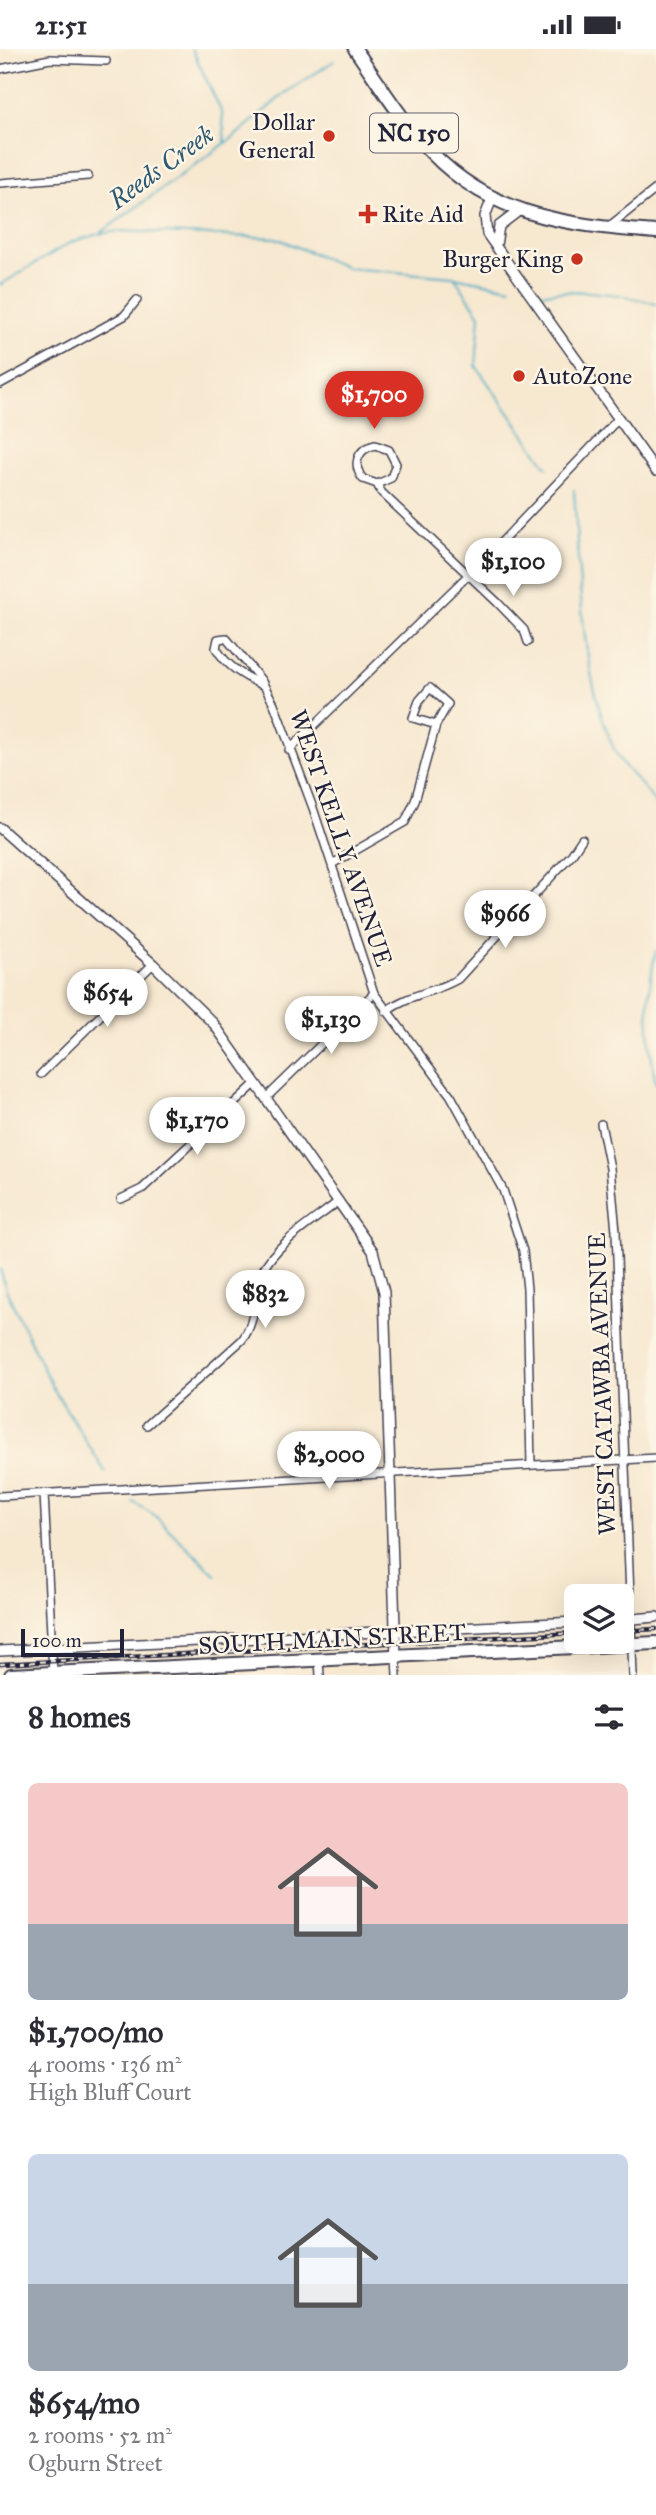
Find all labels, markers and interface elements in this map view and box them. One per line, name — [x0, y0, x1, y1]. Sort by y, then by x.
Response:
text: 21:51 — [35, 9, 87, 41]
place label: Dollar General — [239, 107, 316, 165]
road number: NC 150 — [370, 113, 458, 153]
water label: Reeds Creek — [101, 118, 220, 217]
marker: Dollar General — [321, 128, 337, 144]
place label: Rite Aid — [382, 199, 464, 229]
marker: Rite Aid — [360, 206, 376, 222]
place label: Burger King — [442, 244, 564, 274]
marker: Burger King — [569, 251, 585, 267]
place label: AutoZone — [532, 361, 632, 391]
marker: AutoZone — [511, 368, 527, 384]
pin: $1,700 — [317, 371, 431, 431]
text: $1,700 — [341, 380, 407, 408]
pin: $1,100 — [456, 539, 570, 598]
text: $1,100 — [481, 547, 545, 575]
street label: WEST KELLY AVENUE — [283, 706, 399, 970]
pin: $966 — [464, 891, 546, 950]
text: $966 — [480, 899, 530, 927]
pin: $654 — [66, 969, 148, 1029]
text: $654 — [83, 978, 131, 1006]
pin: $1,130 — [274, 997, 388, 1056]
text: $1,130 — [301, 1005, 361, 1033]
pin: $1,170 — [140, 1097, 254, 1157]
text: $1,170 — [165, 1106, 229, 1134]
street label: WEST CATAWBA AVENUE — [582, 1232, 622, 1536]
pin: $832 — [224, 1271, 306, 1330]
text: $832 — [242, 1279, 288, 1307]
pin: $2,000 — [272, 1431, 386, 1491]
text: $2,000 — [293, 1440, 365, 1468]
map controls — [564, 1584, 634, 1654]
button: layers — [564, 1584, 634, 1654]
street label: SOUTH MAIN STREET — [197, 1617, 467, 1661]
scale bar — [21, 1626, 124, 1658]
text: 100 m — [32, 1629, 82, 1652]
icon: filters — [590, 1698, 628, 1736]
text: 8 homes — [28, 1699, 131, 1735]
icon: home — [265, 1829, 391, 1955]
text: $1,700/mo — [28, 2014, 163, 2050]
text: 4 rooms · 136 m² — [28, 2050, 181, 2078]
text: High Bluff Court — [28, 2078, 191, 2106]
icon: home — [265, 2200, 391, 2326]
text: $654/mo — [28, 2385, 140, 2421]
text: 2 rooms · 52 m² — [28, 2421, 172, 2449]
text: Ogburn Street — [28, 2449, 163, 2477]

